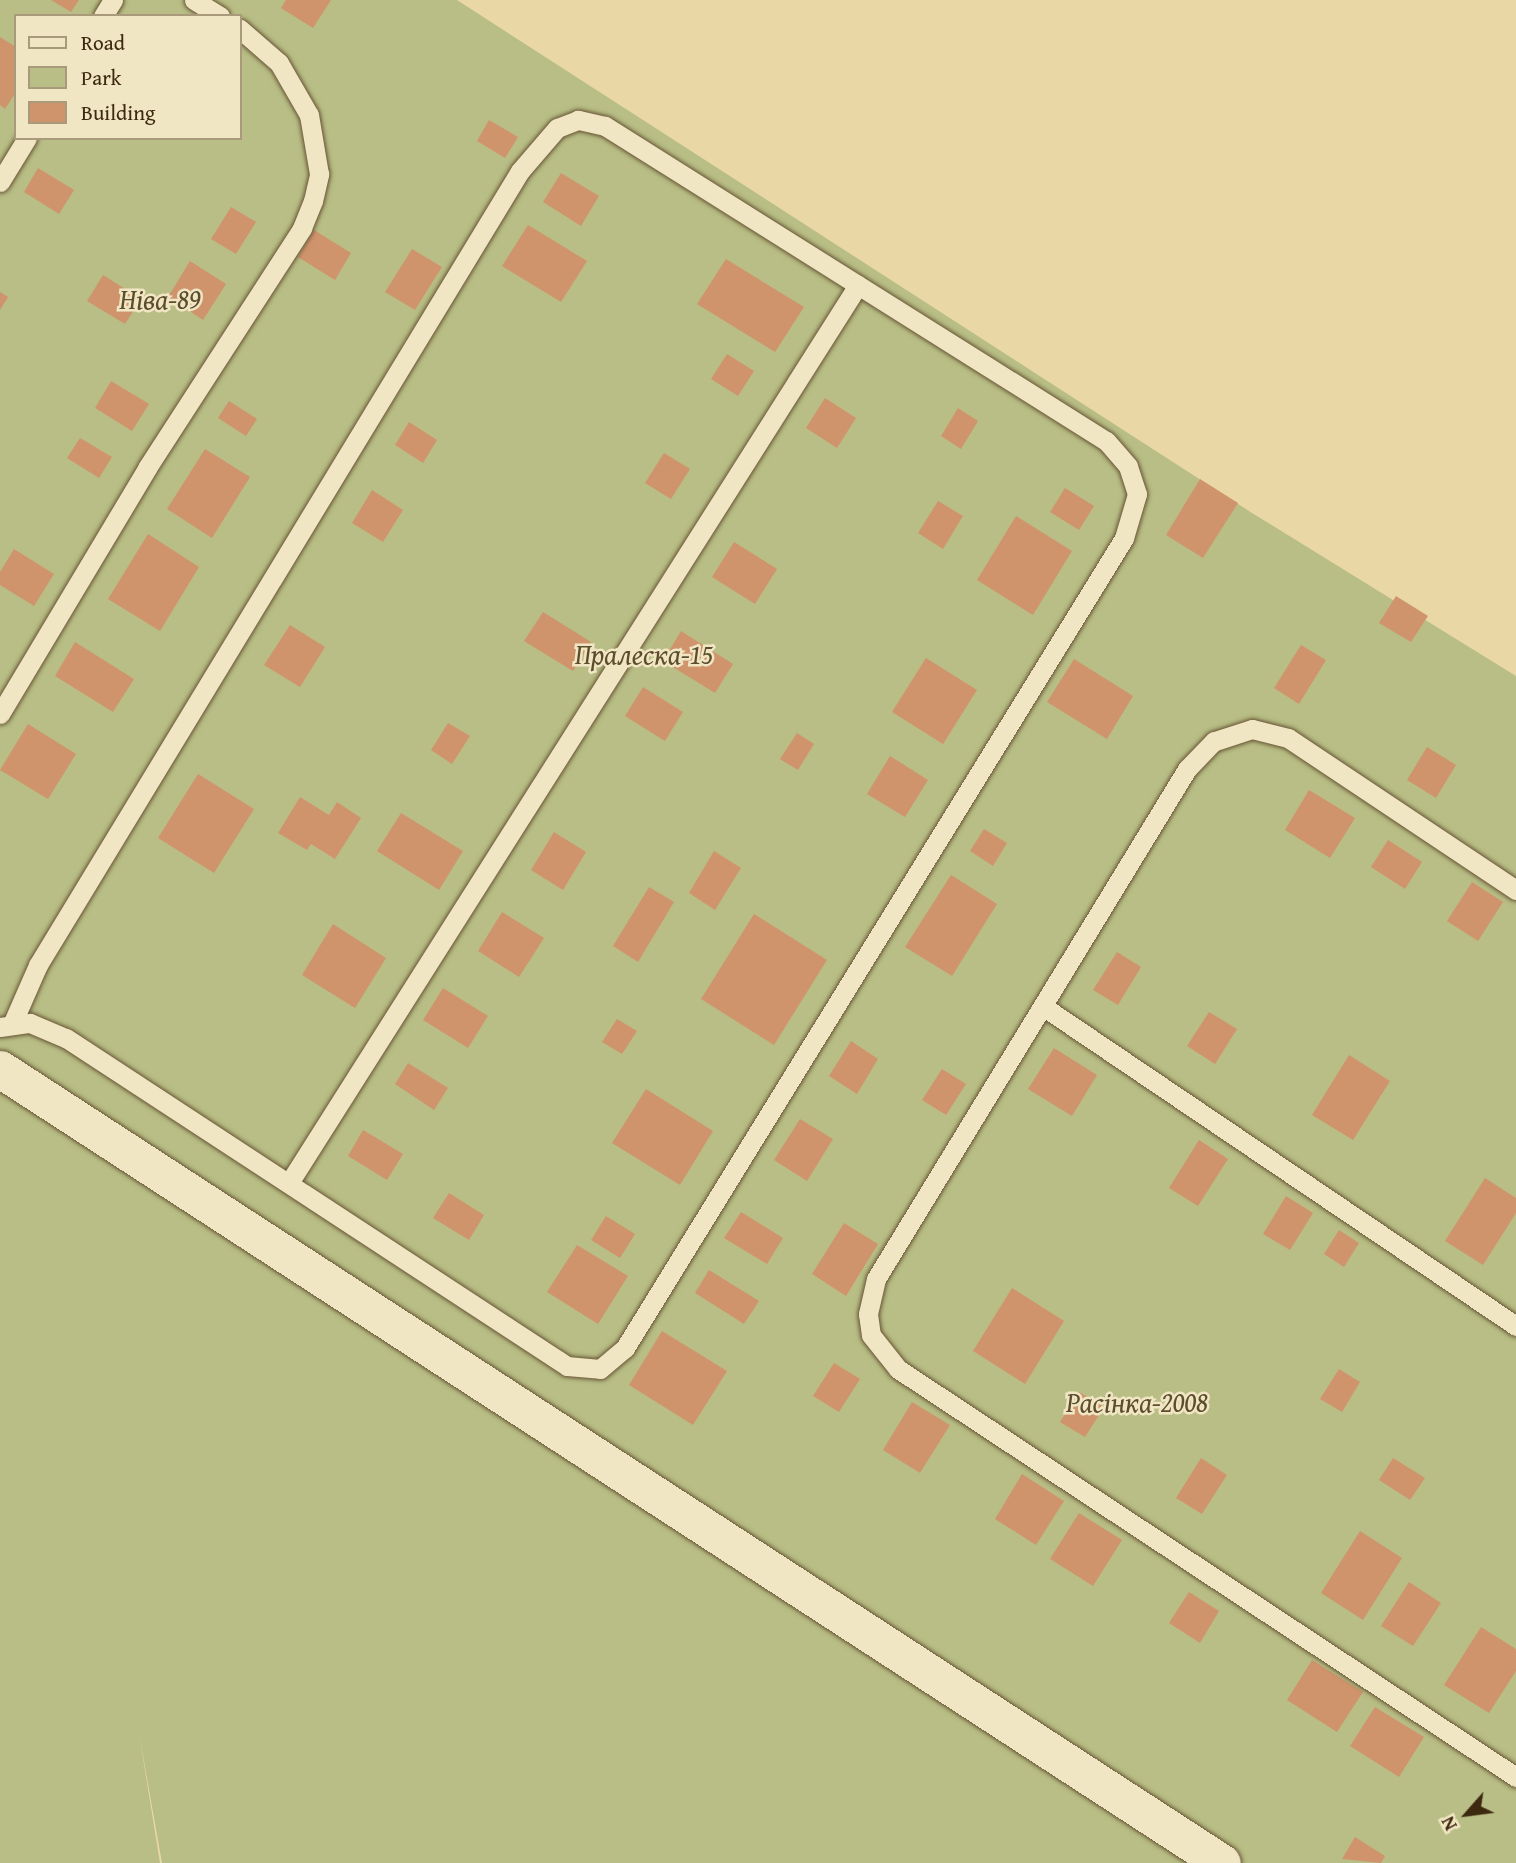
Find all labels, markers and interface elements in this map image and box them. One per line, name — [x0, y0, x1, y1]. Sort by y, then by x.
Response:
legend — [14, 14, 242, 140]
text: Road — [81, 27, 125, 58]
text: Park — [81, 62, 122, 93]
text: Building — [81, 97, 155, 128]
park label: Ніва-89 — [119, 282, 201, 316]
park label: Пралеска-15 — [575, 637, 713, 671]
park label: Расінка-2008 — [1066, 1385, 1208, 1419]
north arrow — [1432, 1779, 1502, 1849]
text: N — [1433, 1812, 1464, 1836]

